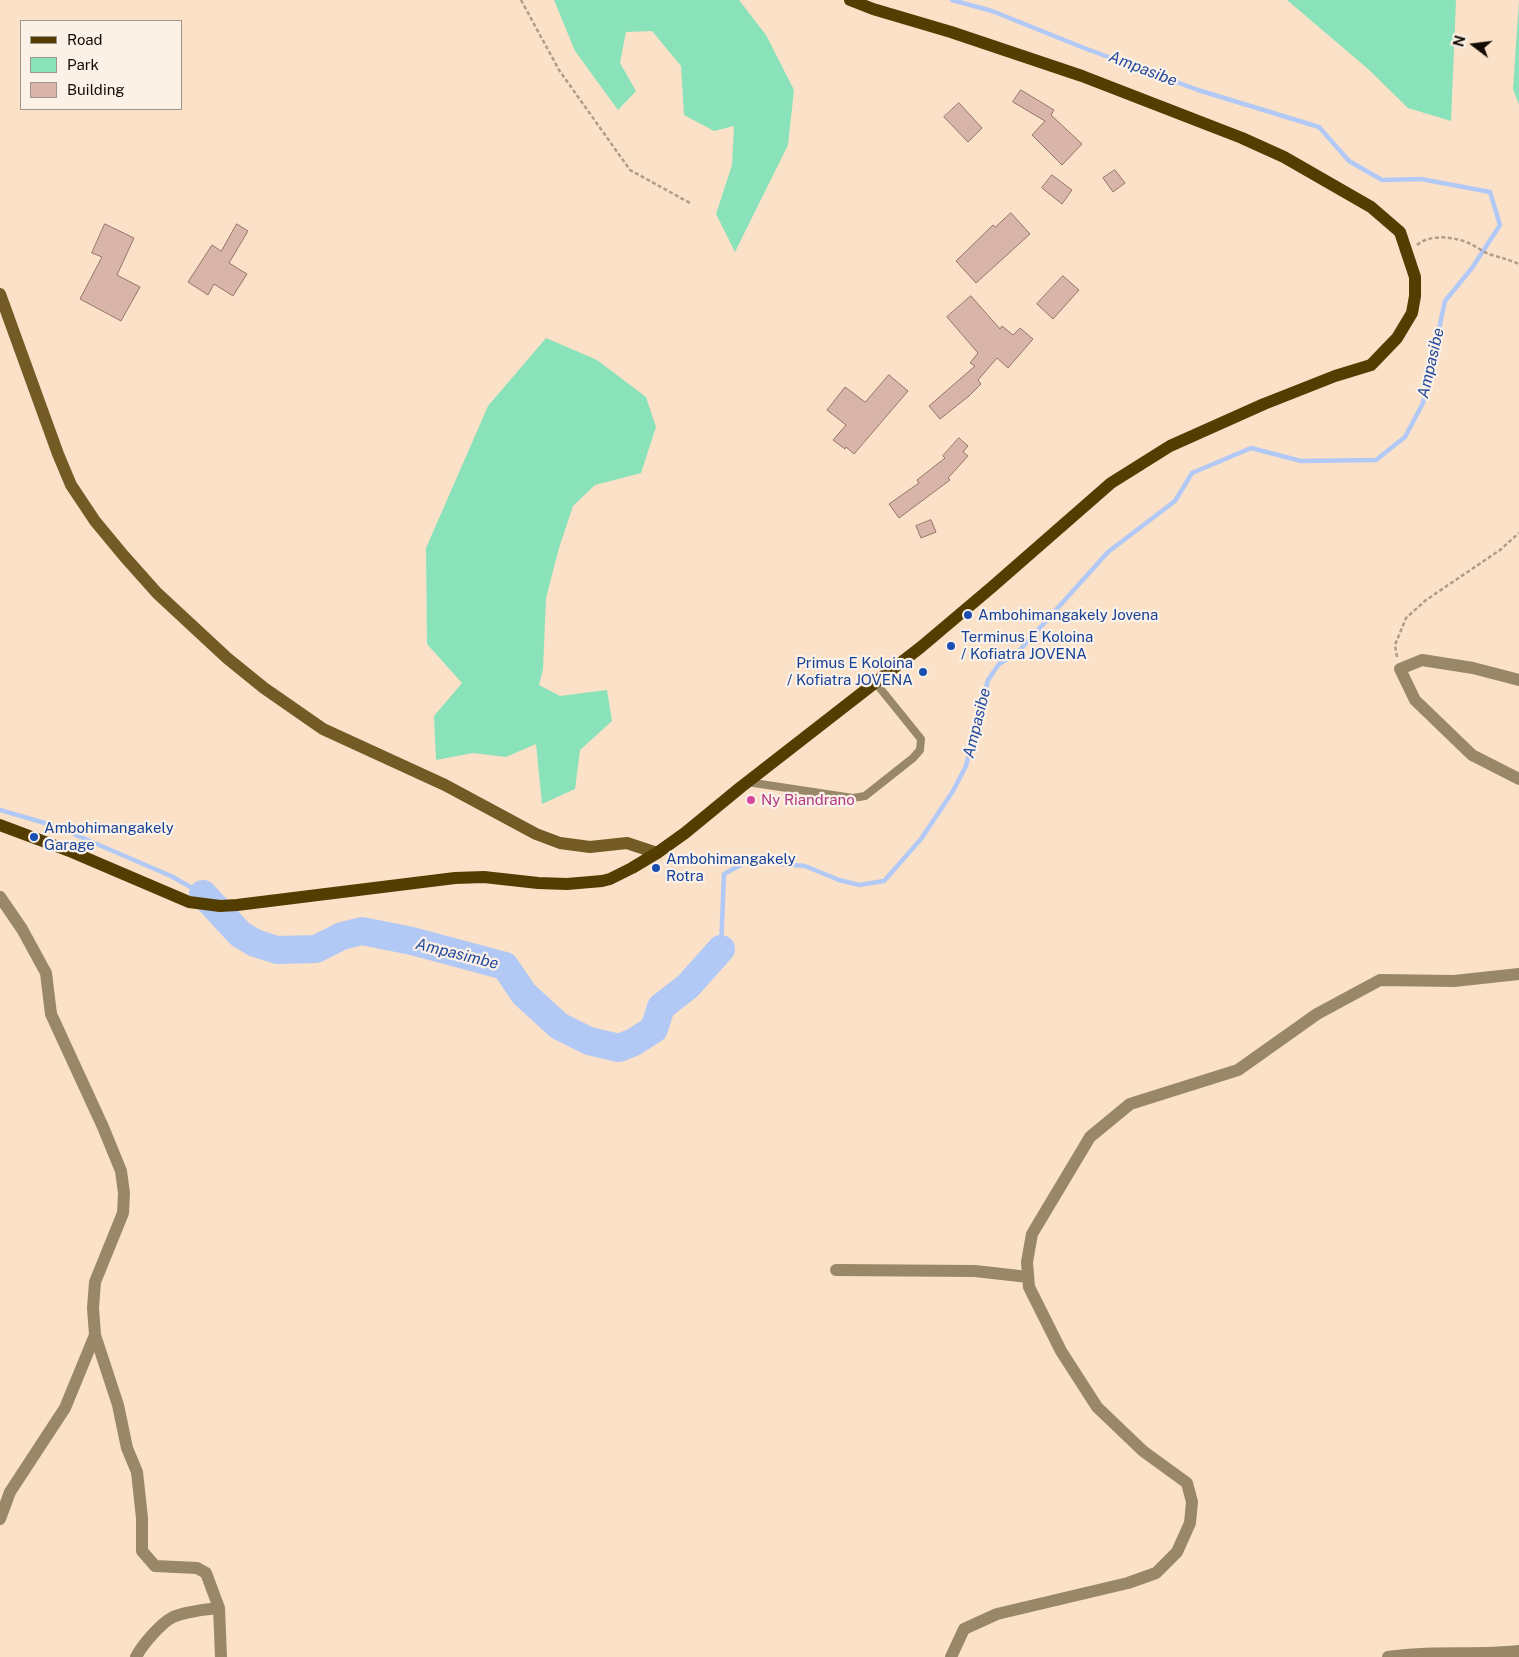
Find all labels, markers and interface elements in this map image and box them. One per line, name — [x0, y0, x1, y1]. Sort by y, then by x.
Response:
legend — [20, 20, 182, 110]
north arrow — [1449, 20, 1499, 70]
text: Road — [67, 31, 103, 48]
text: N — [1450, 34, 1469, 48]
water label: Ampasibe — [1106, 47, 1180, 91]
text: Park — [67, 56, 99, 73]
text: Building — [67, 81, 125, 98]
water label: Ampasibe — [1414, 326, 1448, 400]
place label: Ambohimangakely Jovena — [978, 606, 1158, 624]
marker: Ambohimangakely Jovena — [962, 609, 974, 621]
place label: Terminus E Koloina / Kofiatra JOVENA — [961, 628, 1093, 663]
marker: Terminus E Koloina / Kofiatra JOVENA — [945, 640, 957, 652]
place label: Primus E Koloina / Kofiatra JOVENA — [787, 654, 913, 689]
marker: Primus E Koloina / Kofiatra JOVENA — [917, 666, 929, 678]
water label: Ampasibe — [959, 686, 995, 760]
place label: Ny Riandrano — [761, 791, 855, 809]
marker: Ny Riandrano — [745, 794, 757, 806]
place label: Ambohimangakely Garage — [44, 819, 174, 854]
marker: Ambohimangakely Garage — [28, 831, 40, 843]
place label: Ambohimangakely Rotra — [666, 850, 796, 885]
marker: Ambohimangakely Rotra — [650, 862, 662, 874]
water label: Ampasimbe — [414, 934, 500, 974]

